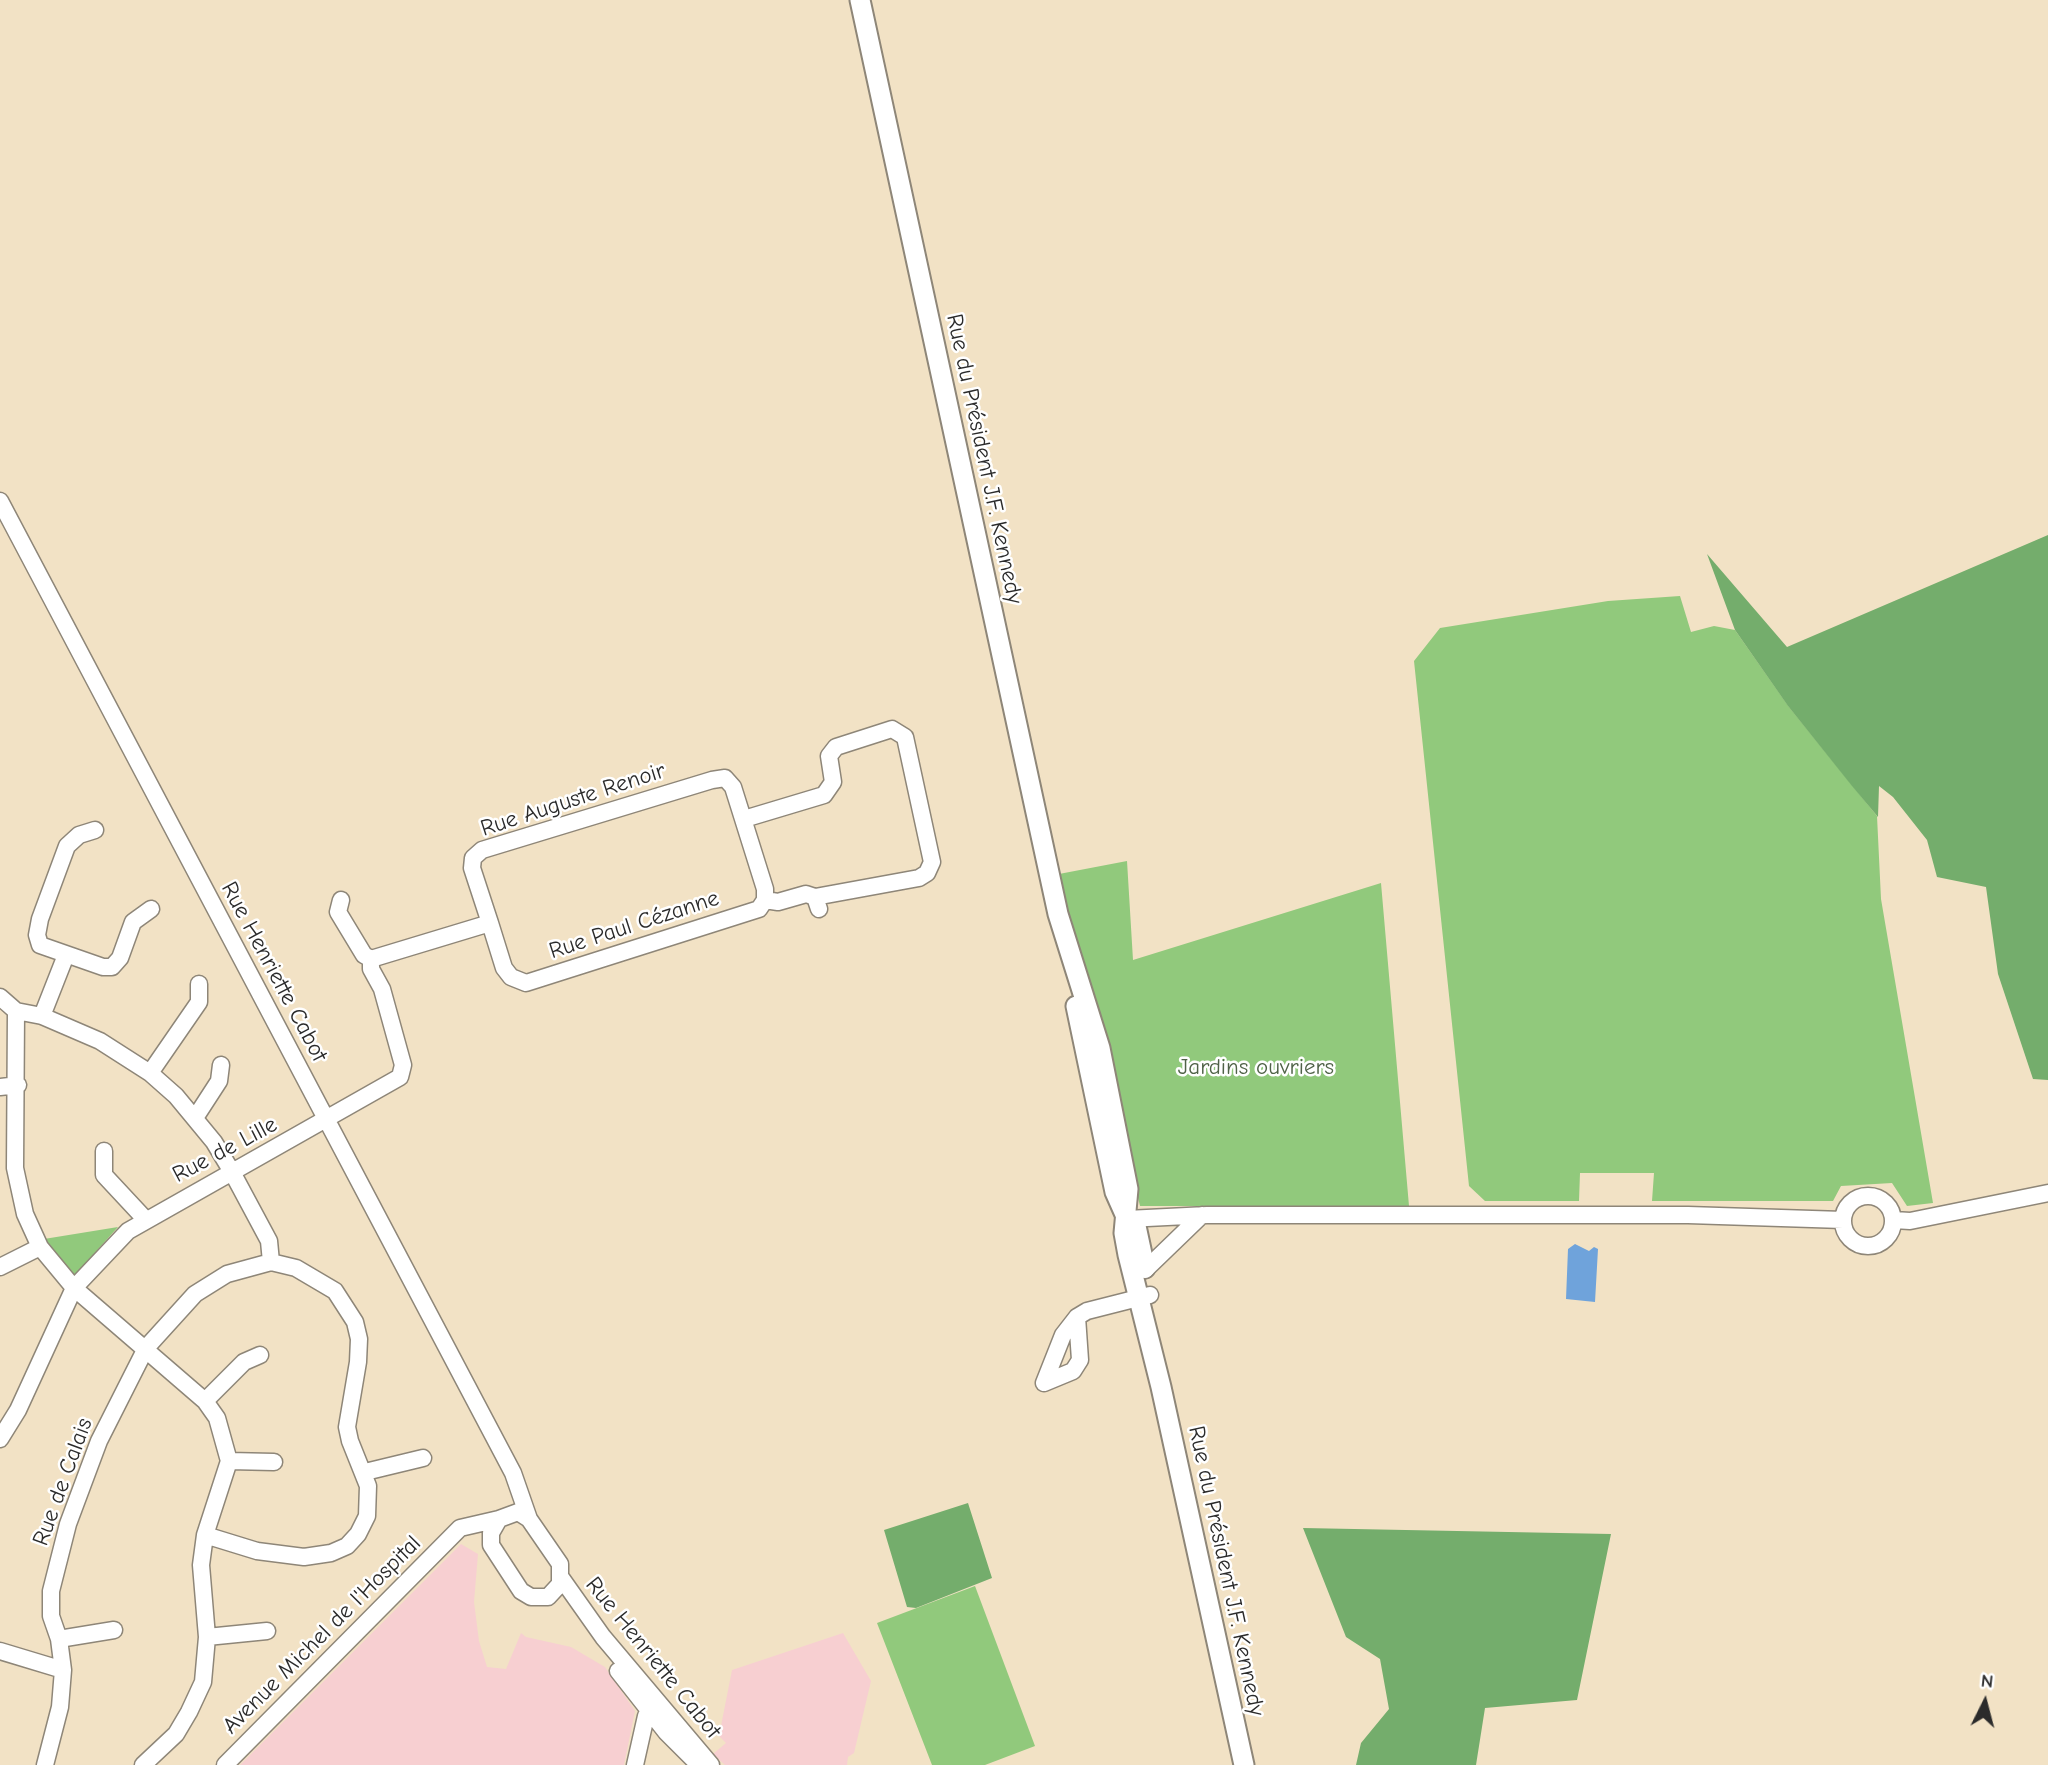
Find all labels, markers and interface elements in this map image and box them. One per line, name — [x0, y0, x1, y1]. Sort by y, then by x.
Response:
street label: Rue du Président J.F. Kennedy — [940, 311, 1028, 607]
street label: Rue Auguste Renoir — [477, 757, 669, 843]
street label: Rue Henriette Cabot — [215, 877, 333, 1067]
street label: Rue Paul Cézanne — [546, 885, 722, 965]
park label: Jardins ouvriers — [1178, 1053, 1334, 1081]
street label: Rue de Lille — [168, 1111, 282, 1189]
street label: Rue de Calais — [27, 1414, 99, 1550]
street label: Rue du Président J.F. Kennedy — [1182, 1423, 1270, 1719]
street label: Avenue Michel de l'Hospital — [217, 1530, 427, 1740]
street label: Rue Henriette Cabot — [579, 1572, 727, 1744]
north arrow — [1950, 1667, 2020, 1737]
text: N — [1980, 1670, 1994, 1693]

